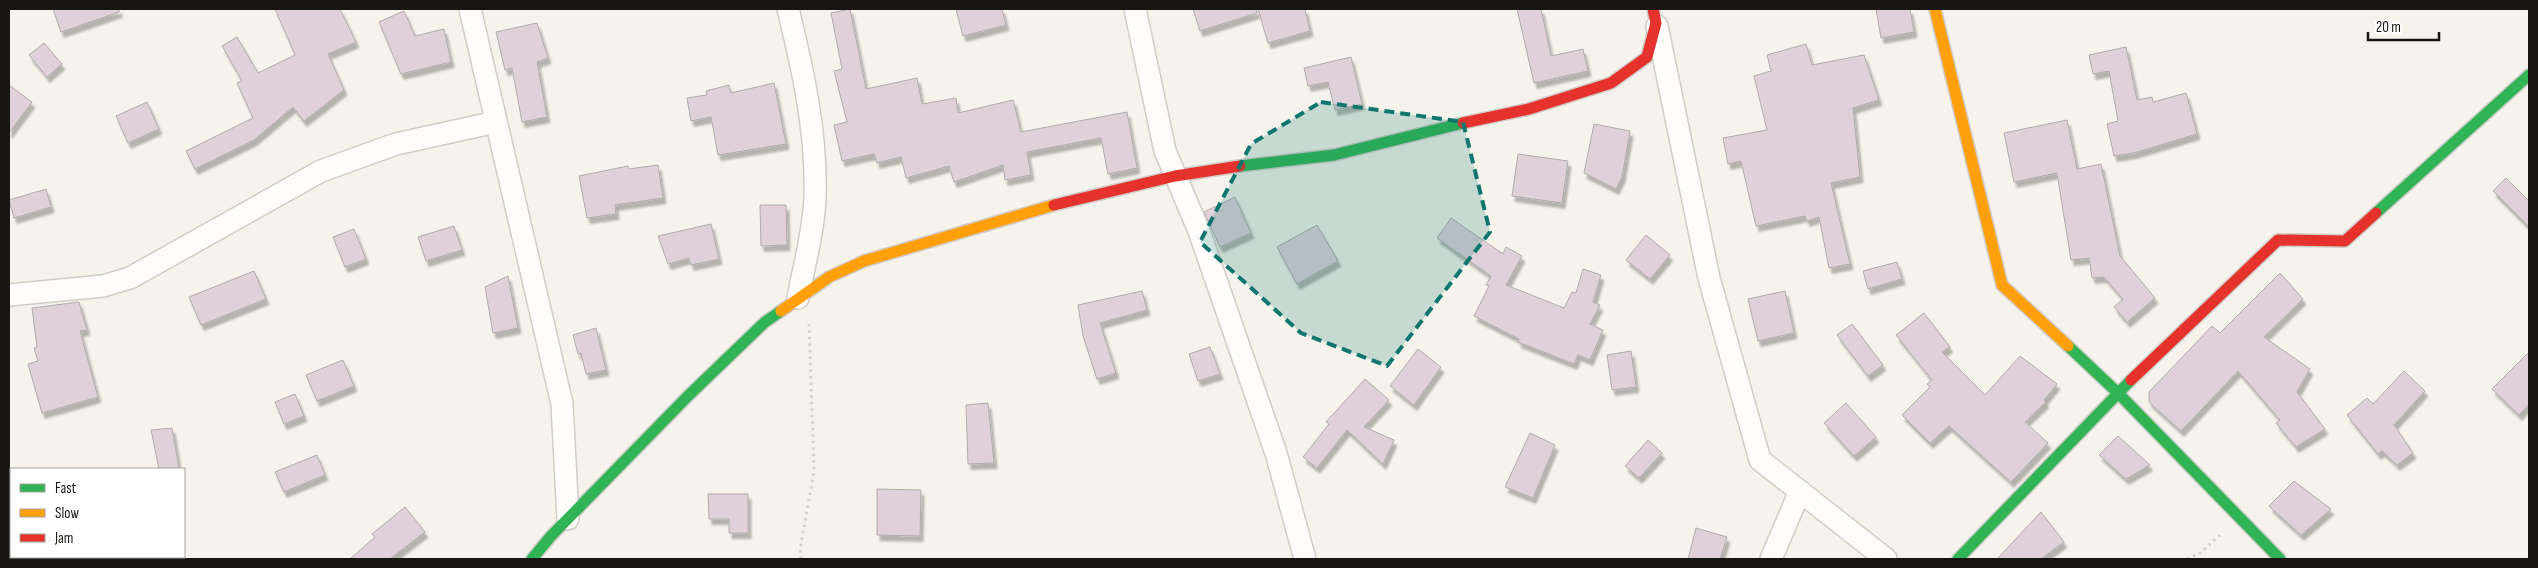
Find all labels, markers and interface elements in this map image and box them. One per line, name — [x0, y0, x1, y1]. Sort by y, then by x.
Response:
scale bar — [2368, 10, 2439, 42]
text: 20 m — [2376, 18, 2401, 37]
legend — [10, 468, 185, 558]
text: Fast — [55, 479, 77, 498]
text: Slow — [55, 504, 79, 523]
text: Jam — [54, 529, 73, 548]

